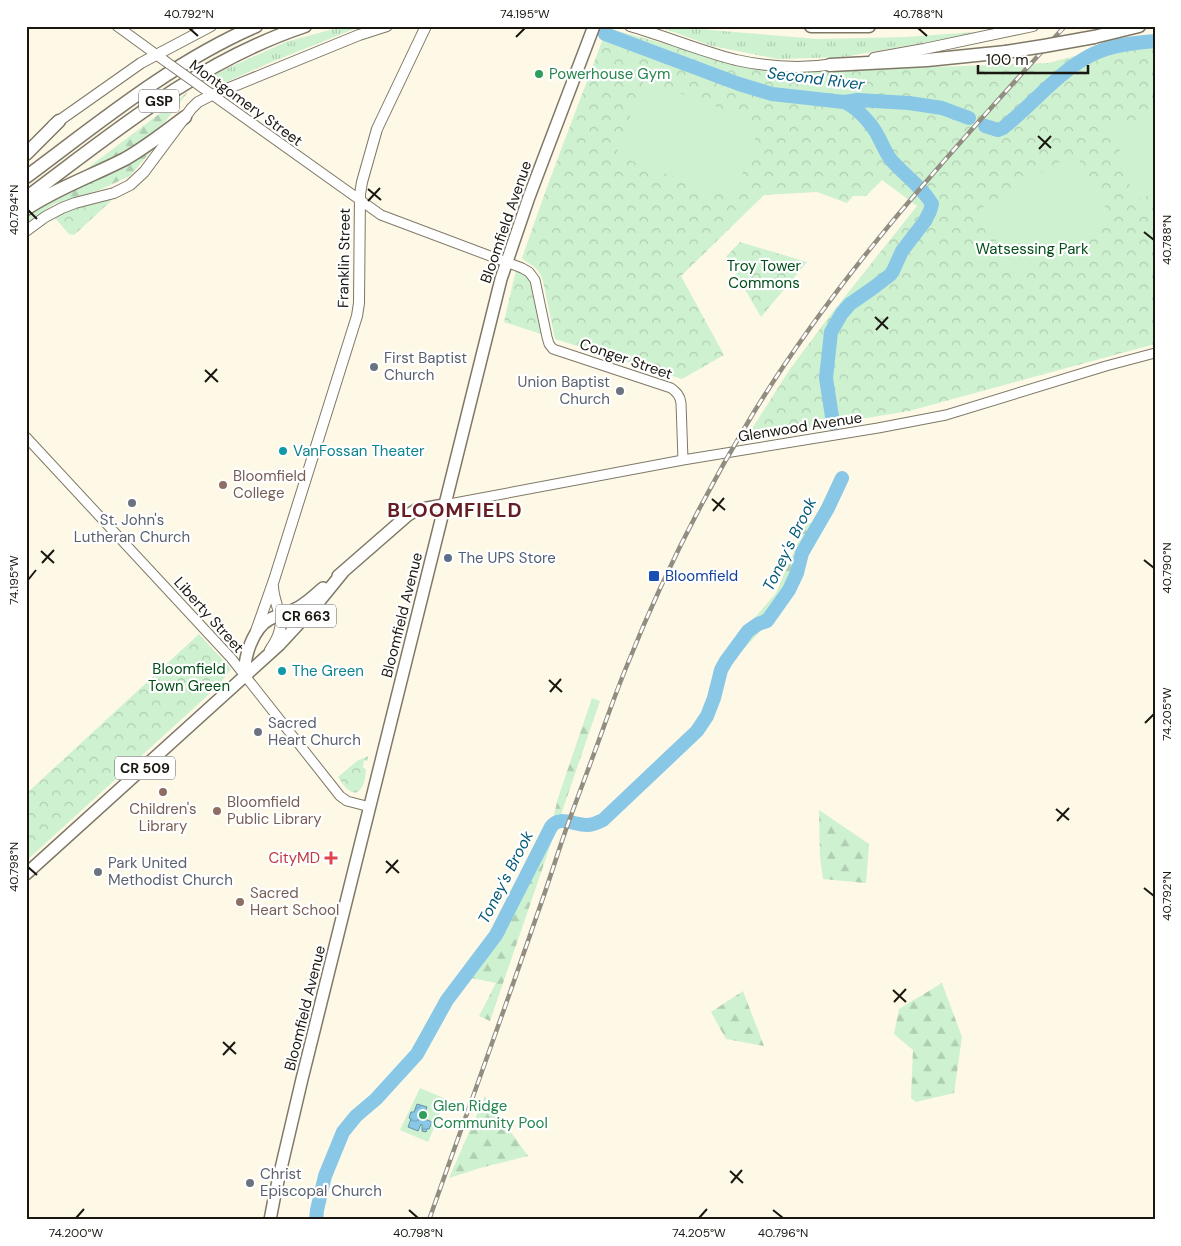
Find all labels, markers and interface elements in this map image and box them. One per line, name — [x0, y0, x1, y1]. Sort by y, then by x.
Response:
text: 40.792°N — [164, 6, 214, 22]
text: 74.195°W — [500, 6, 550, 22]
text: 40.788°N — [893, 6, 943, 22]
scale bar — [978, 42, 1088, 74]
text: 100 m — [986, 50, 1029, 70]
street label: Montgomery Street — [185, 55, 307, 151]
water label: Second River — [766, 62, 867, 95]
place label: Powerhouse Gym — [549, 64, 670, 84]
marker: Powerhouse Gym — [533, 68, 545, 80]
road number: GSP — [139, 90, 179, 112]
street label: Bloomfield Avenue — [476, 158, 536, 286]
text: 40.794°N — [6, 185, 22, 235]
street label: Franklin Street — [333, 208, 355, 308]
text: 40.788°N — [1159, 215, 1175, 265]
park label: Watsessing Park — [976, 239, 1089, 259]
park label: Troy Tower Commons — [727, 256, 802, 293]
street label: Conger Street — [577, 334, 675, 384]
place label: First Baptist Church — [384, 348, 467, 385]
marker: First Baptist Church — [368, 361, 380, 373]
place label: Union Baptist Church — [518, 372, 610, 409]
marker: Union Baptist Church — [614, 385, 626, 397]
street label: Glenwood Avenue — [737, 407, 863, 447]
place label: VanFossan Theater — [293, 441, 425, 461]
marker: VanFossan Theater — [277, 445, 289, 457]
place label: Bloomfield College — [233, 466, 306, 503]
marker: Bloomfield College — [217, 479, 229, 491]
water label: Toney's Brook — [758, 493, 822, 595]
marker: St. John's Lutheran Church — [126, 497, 138, 509]
district label: BLOOMFIELD — [387, 497, 523, 523]
place label: St. John's Lutheran Church — [74, 510, 190, 547]
text: 40.790°N — [1159, 542, 1175, 594]
place label: The UPS Store — [458, 548, 556, 568]
street label: Bloomfield Avenue — [377, 550, 427, 680]
marker: The UPS Store — [442, 552, 454, 564]
text: 74.195°W — [6, 555, 22, 605]
place label: Bloomfield — [665, 566, 738, 586]
marker: Bloomfield — [647, 569, 661, 583]
street label: Liberty Street — [170, 573, 249, 657]
road number: CR 663 — [276, 604, 336, 628]
park label: Bloomfield Town Green — [148, 659, 230, 696]
place label: The Green — [292, 661, 364, 681]
marker: The Green — [276, 665, 288, 677]
text: 74.205°W — [1159, 687, 1175, 741]
place label: Sacred Heart Church — [268, 713, 361, 750]
marker: Sacred Heart Church — [252, 726, 264, 738]
road number: CR 509 — [115, 756, 175, 780]
marker: Children's Library — [157, 786, 169, 798]
place label: Bloomfield Public Library — [227, 792, 322, 829]
place label: Children's Library — [129, 799, 197, 836]
marker: Bloomfield Public Library — [211, 805, 223, 817]
water label: Toney's Brook — [473, 826, 538, 927]
text: 40.798°N — [6, 842, 22, 892]
place label: CityMD — [268, 848, 320, 868]
marker: CityMD — [324, 851, 338, 865]
place label: Park United Methodist Church — [108, 853, 233, 890]
marker: Park United Methodist Church — [92, 866, 104, 878]
text: 40.792°N — [1159, 871, 1175, 921]
place label: Sacred Heart School — [250, 883, 339, 920]
marker: Sacred Heart School — [234, 896, 246, 908]
street label: Bloomfield Avenue — [280, 943, 330, 1073]
place label: Glen Ridge Community Pool — [433, 1096, 548, 1133]
marker: Glen Ridge Community Pool — [417, 1109, 429, 1121]
place label: Christ Episcopal Church — [260, 1164, 382, 1201]
marker: Christ Episcopal Church — [244, 1177, 256, 1189]
text: 74.200°W — [49, 1225, 104, 1241]
text: 40.798°N — [393, 1225, 443, 1241]
text: 74.205°W — [672, 1225, 726, 1241]
text: 40.796°N — [758, 1225, 808, 1241]

